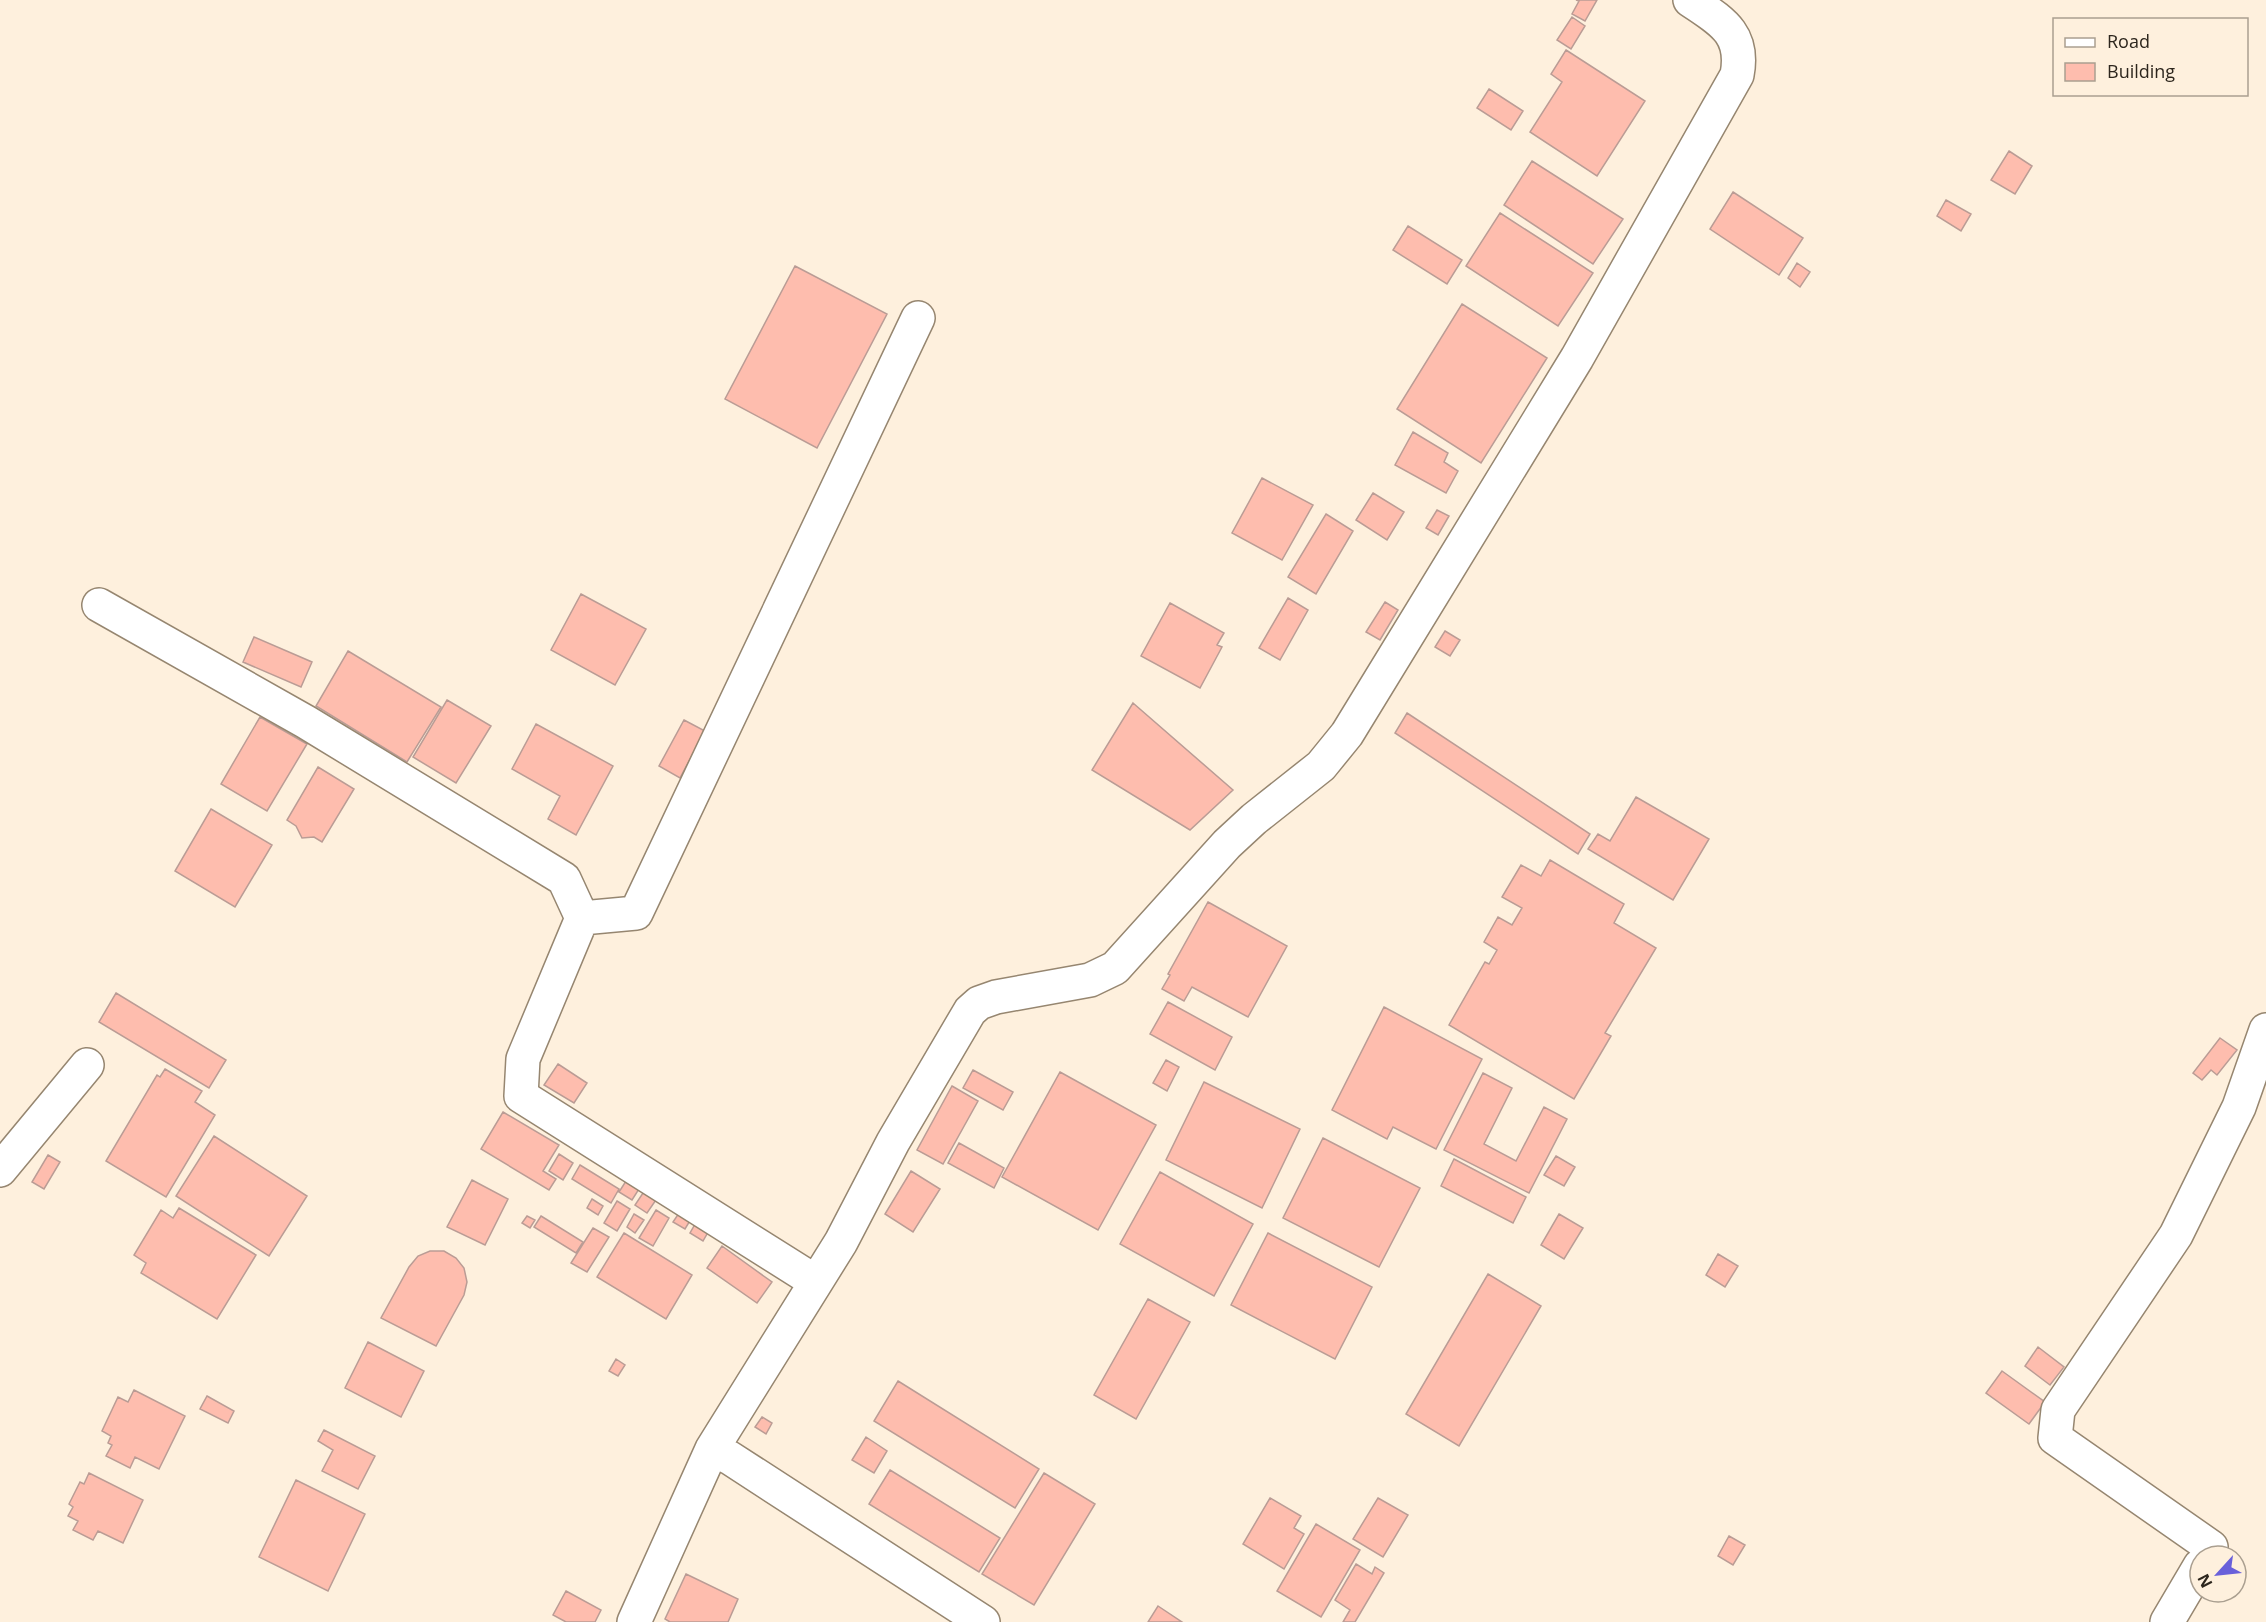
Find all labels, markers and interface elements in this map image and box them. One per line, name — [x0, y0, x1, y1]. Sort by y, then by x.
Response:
legend — [2053, 18, 2248, 96]
text: Road — [2107, 29, 2150, 53]
text: Building — [2107, 59, 2175, 83]
north arrow — [2188, 1544, 2248, 1604]
text: N — [2192, 1570, 2217, 1592]

